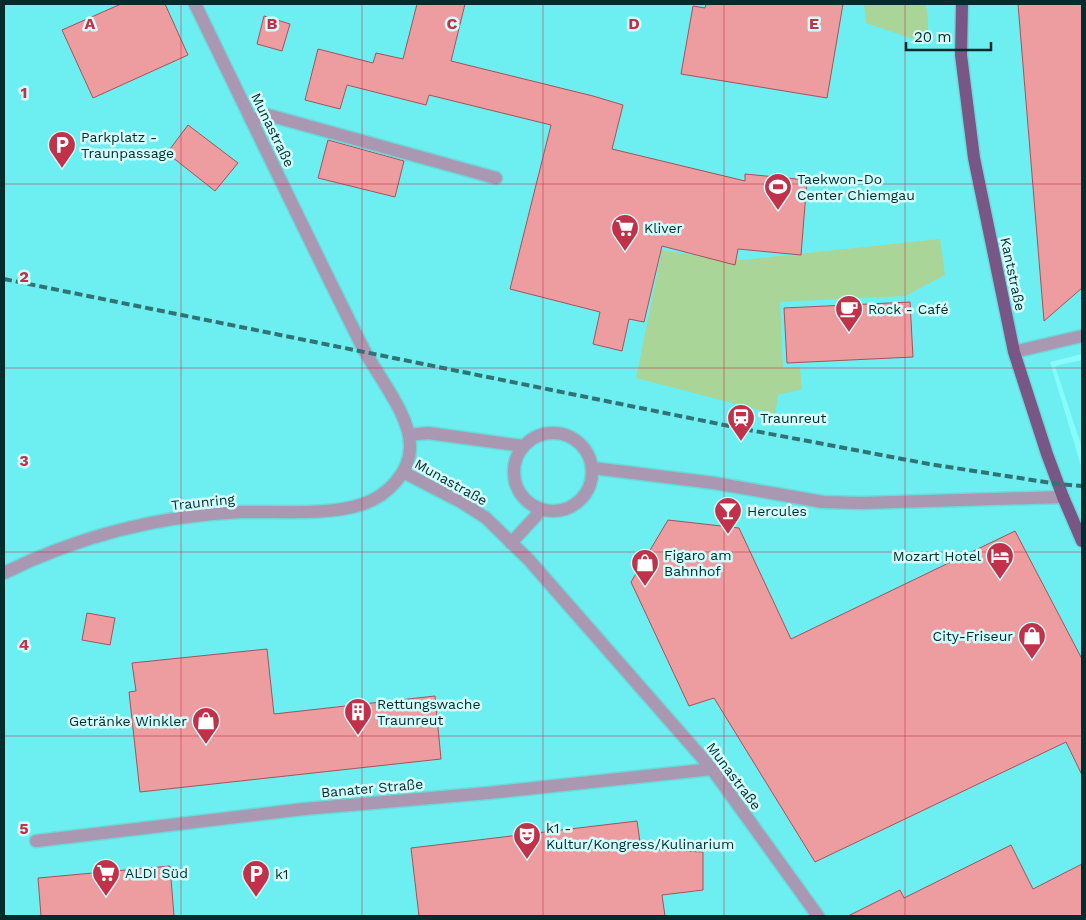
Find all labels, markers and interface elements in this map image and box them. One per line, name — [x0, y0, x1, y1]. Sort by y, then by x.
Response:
text: A — [85, 14, 96, 33]
text: B — [267, 14, 278, 33]
text: C — [447, 14, 458, 33]
text: D — [628, 14, 640, 33]
text: E — [809, 14, 819, 33]
scale bar — [906, 20, 991, 52]
text: 20 m — [914, 28, 952, 46]
text: 1 — [21, 83, 27, 102]
street label: Munastraße — [248, 90, 298, 170]
place label: Parkplatz - Traunpassage — [81, 129, 174, 161]
parking icon: Parkplatz - Traunpassage — [47, 130, 77, 169]
place label: Taekwon-Do Center Chiemgau — [797, 171, 915, 203]
sports icon: Taekwon-Do Center Chiemgau — [763, 172, 793, 211]
supermarket icon: Kliver — [610, 213, 640, 252]
place label: Kliver — [644, 220, 683, 236]
street label: Kantstraße — [997, 236, 1029, 312]
text: 2 — [19, 267, 29, 286]
cafe icon: Rock - Café — [834, 294, 864, 333]
place label: Rock - Café — [868, 301, 948, 317]
station icon: Traunreut — [726, 403, 756, 442]
place label: Traunreut — [760, 410, 826, 426]
text: 3 — [19, 451, 29, 470]
street label: Munastraße — [412, 455, 490, 509]
street label: Traunring — [170, 491, 236, 513]
bar icon: Hercules — [713, 496, 743, 535]
place label: Hercules — [747, 503, 807, 519]
hotel icon: Mozart Hotel — [985, 541, 1015, 580]
place label: Figaro am Bahnhof — [664, 547, 732, 579]
shop icon: Figaro am Bahnhof — [630, 548, 660, 587]
place label: Mozart Hotel — [893, 548, 982, 564]
shop icon: City-Friseur — [1017, 621, 1047, 660]
place label: City-Friseur — [933, 628, 1013, 644]
text: 4 — [19, 635, 29, 654]
place label: Rettungswache Traunreut — [377, 696, 481, 728]
building icon: Rettungswache Traunreut — [343, 697, 373, 736]
shop icon: Getränke Winkler — [191, 706, 221, 745]
place label: Getränke Winkler — [69, 713, 187, 729]
street label: Munastraße — [703, 739, 765, 813]
street label: Banater Straße — [320, 776, 424, 800]
text: 5 — [19, 819, 29, 838]
place label: k1 - Kultur/Kongress/Kulinarium — [546, 820, 734, 852]
theatre icon: k1 - Kultur/Kongress/Kulinarium — [512, 821, 542, 860]
supermarket icon: ALDI Süd — [91, 858, 121, 897]
parking icon: k1 — [241, 859, 271, 898]
place label: ALDI Süd — [125, 865, 188, 881]
place label: k1 — [275, 866, 288, 882]

